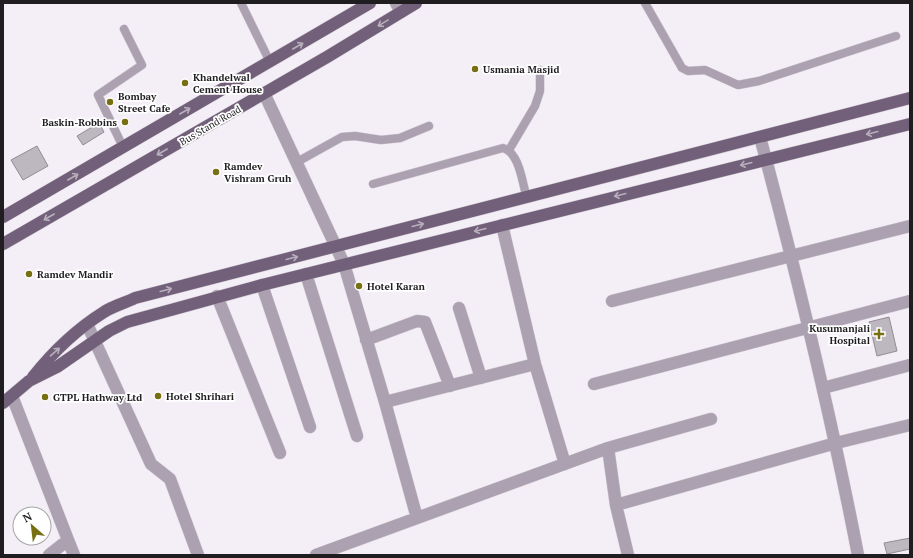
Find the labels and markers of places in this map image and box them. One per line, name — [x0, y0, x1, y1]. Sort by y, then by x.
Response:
place label: Usmania Masjid — [483, 63, 559, 76]
marker: Usmania Masjid — [470, 64, 480, 74]
place label: Khandelwal Cement House — [193, 71, 263, 96]
marker: Khandelwal Cement House — [180, 78, 190, 88]
place label: Bombay Street Cafe — [118, 90, 171, 115]
marker: Bombay Street Cafe — [105, 97, 115, 107]
place label: Baskin-Robbins — [42, 116, 117, 129]
marker: Baskin-Robbins — [120, 117, 130, 127]
place label: Ramdev Vishram Gruh — [224, 160, 292, 185]
marker: Ramdev Vishram Gruh — [211, 167, 221, 177]
place label: Ramdev Mandir — [37, 268, 114, 281]
marker: Ramdev Mandir — [24, 269, 34, 279]
place label: Hotel Karan — [367, 280, 425, 293]
marker: Hotel Karan — [354, 281, 364, 291]
place label: Kusumanjali Hospital — [809, 322, 871, 347]
marker: Kusumanjali Hospital — [873, 328, 885, 340]
place label: Hotel Shrihari — [166, 390, 235, 403]
place label: GTPL Hathway Ltd — [53, 391, 142, 404]
marker: Hotel Shrihari — [153, 391, 163, 401]
marker: GTPL Hathway Ltd — [40, 392, 50, 402]

